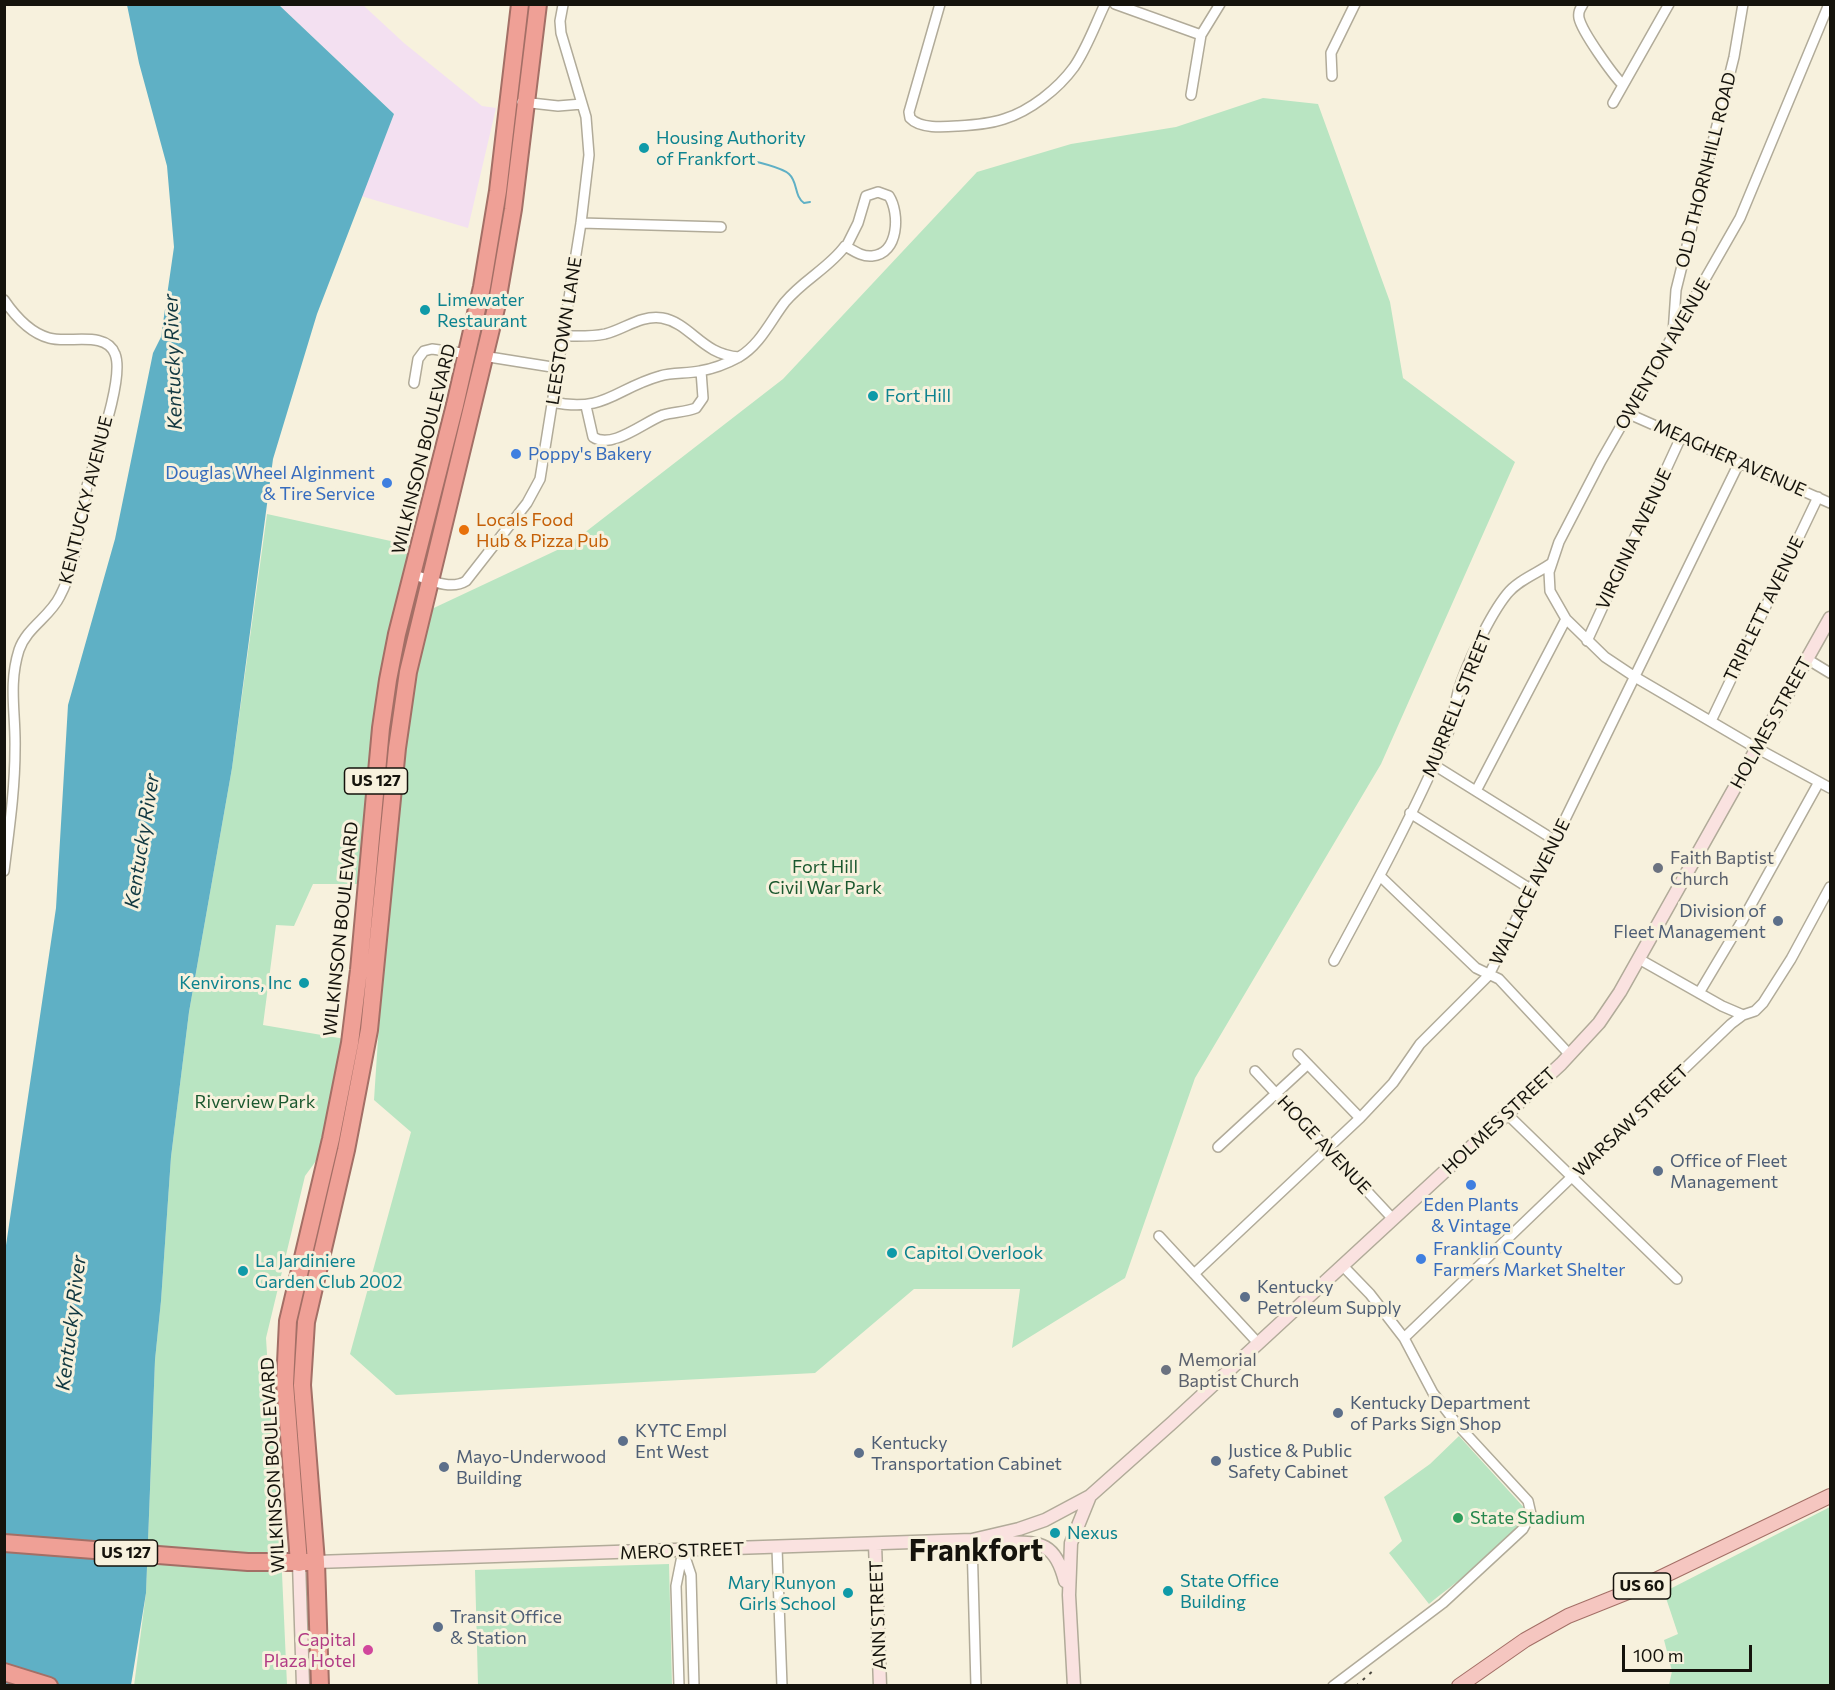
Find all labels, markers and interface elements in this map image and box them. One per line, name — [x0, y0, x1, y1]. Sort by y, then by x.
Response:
street label: OLD THORNHILL ROAD — [1671, 70, 1741, 270]
place label: Housing Authority of Frankfort — [656, 127, 806, 170]
marker: Housing Authority of Frankfort — [637, 141, 651, 155]
street label: LEESTOWN LANE — [542, 255, 586, 407]
street label: OWENTON AVENUE — [1611, 274, 1715, 434]
place label: Limewater Restaurant — [437, 289, 527, 332]
water label: Kentucky River — [159, 294, 187, 430]
marker: Limewater Restaurant — [418, 303, 432, 317]
street label: WILKINSON BOULEVARD — [387, 342, 461, 556]
place label: Fort Hill — [885, 385, 951, 407]
marker: Fort Hill — [866, 389, 880, 403]
street label: KENTUCKY AVENUE — [55, 414, 117, 586]
street label: MEAGHER AVENUE — [1651, 415, 1809, 501]
place label: Poppy's Bakery — [528, 443, 652, 465]
marker: Poppy's Bakery — [509, 447, 523, 461]
place label: Douglas Wheel Alginment & Tire Service — [165, 462, 375, 504]
street label: VIRGINIA AVENUE — [1592, 465, 1676, 613]
marker: Douglas Wheel Alginment & Tire Service — [380, 476, 394, 490]
place label: Locals Food Hub & Pizza Pub — [476, 509, 609, 552]
marker: Locals Food Hub & Pizza Pub — [457, 523, 471, 537]
street label: TRIPLETT AVENUE — [1719, 533, 1809, 685]
street label: MURRELL STREET — [1418, 628, 1496, 780]
street label: HOLMES STREET — [1726, 653, 1816, 793]
road number: US 127 — [344, 768, 407, 794]
water label: Kentucky River — [120, 772, 164, 910]
street label: WALLACE AVENUE — [1485, 815, 1575, 969]
street label: WILKINSON BOULEVARD — [319, 821, 363, 1037]
place label: Faith Baptist Church — [1670, 847, 1774, 890]
park label: Fort Hill Civil War Park — [768, 856, 882, 898]
marker: Faith Baptist Church — [1651, 861, 1665, 875]
place label: Division of Fleet Management — [1613, 900, 1766, 942]
marker: Division of Fleet Management — [1771, 914, 1785, 928]
place label: Kenvirons, Inc — [179, 972, 292, 994]
marker: Kenvirons, Inc — [297, 976, 311, 990]
street label: WARSAW STREET — [1569, 1060, 1693, 1182]
street label: HOLMES STREET — [1438, 1063, 1560, 1179]
park label: Riverview Park — [195, 1091, 315, 1113]
street label: HOGE AVENUE — [1273, 1091, 1375, 1199]
place label: Office of Fleet Management — [1670, 1150, 1787, 1192]
marker: Office of Fleet Management — [1651, 1164, 1665, 1178]
marker: Eden Plants & Vintage — [1464, 1178, 1478, 1192]
place label: Eden Plants & Vintage — [1423, 1194, 1519, 1236]
place label: Franklin County Farmers Market Shelter — [1433, 1238, 1625, 1280]
place label: Capitol Overlook — [904, 1242, 1043, 1264]
marker: Capitol Overlook — [885, 1246, 899, 1260]
place label: La Jardiniere Garden Club 2002 — [255, 1250, 403, 1292]
marker: Franklin County Farmers Market Shelter — [1414, 1252, 1428, 1266]
water label: Kentucky River — [51, 1254, 91, 1392]
marker: La Jardiniere Garden Club 2002 — [236, 1264, 250, 1278]
place label: Kentucky Petroleum Supply — [1257, 1276, 1401, 1318]
marker: Kentucky Petroleum Supply — [1238, 1290, 1252, 1304]
place label: Memorial Baptist Church — [1178, 1349, 1299, 1392]
street label: WILKINSON BOULEVARD — [257, 1357, 289, 1573]
marker: Memorial Baptist Church — [1159, 1363, 1173, 1377]
place label: Kentucky Department of Parks Sign Shop — [1350, 1392, 1530, 1434]
marker: Kentucky Department of Parks Sign Shop — [1331, 1406, 1345, 1420]
place label: KYTC Empl Ent West — [635, 1420, 727, 1462]
place label: Kentucky Transportation Cabinet — [871, 1432, 1062, 1474]
marker: KYTC Empl Ent West — [616, 1434, 630, 1448]
place label: Justice & Public Safety Cabinet — [1228, 1440, 1352, 1482]
place label: Mayo-Underwood Building — [456, 1446, 606, 1488]
marker: Kentucky Transportation Cabinet — [852, 1446, 866, 1460]
marker: Justice & Public Safety Cabinet — [1209, 1454, 1223, 1468]
marker: Mayo-Underwood Building — [437, 1460, 451, 1474]
place label: State Stadium — [1470, 1507, 1585, 1529]
marker: State Stadium — [1451, 1511, 1465, 1525]
place label: Nexus — [1067, 1522, 1118, 1544]
marker: Nexus — [1048, 1526, 1062, 1540]
district label: Frankfort — [909, 1533, 1043, 1569]
street label: MERO STREET — [619, 1538, 745, 1564]
road number: US 127 — [94, 1540, 158, 1566]
street label: ANN STREET — [865, 1560, 891, 1670]
place label: State Office Building — [1180, 1570, 1279, 1612]
place label: Mary Runyon Girls School — [727, 1572, 836, 1614]
road number: US 60 — [1614, 1573, 1670, 1599]
marker: State Office Building — [1161, 1584, 1175, 1598]
marker: Mary Runyon Girls School — [841, 1586, 855, 1600]
place label: Transit Office & Station — [450, 1606, 562, 1648]
marker: Transit Office & Station — [431, 1620, 445, 1634]
place label: Capital Plaza Hotel — [263, 1629, 356, 1672]
scale bar — [1625, 1633, 1756, 1671]
marker: Capital Plaza Hotel — [361, 1643, 375, 1657]
text: 100 m — [1633, 1644, 1683, 1666]

